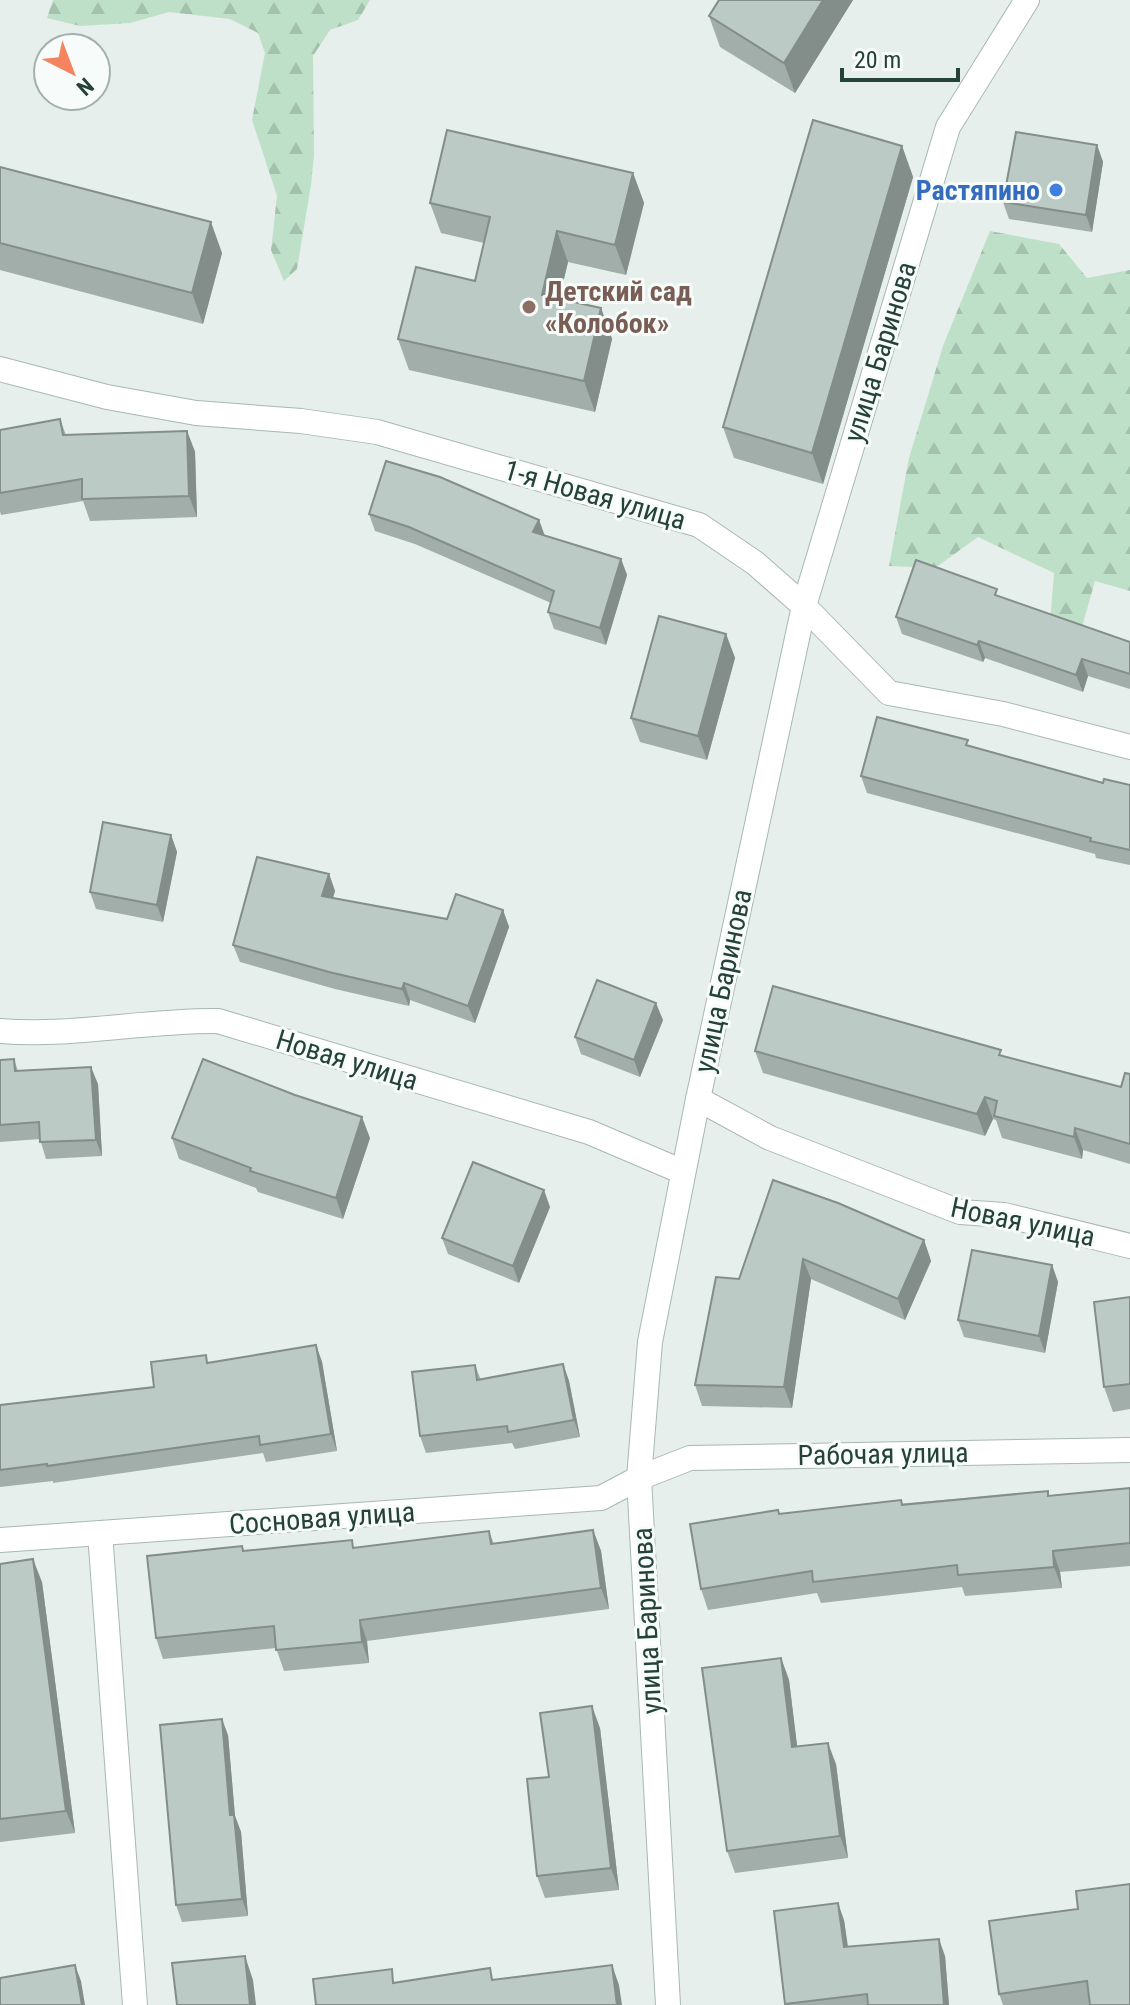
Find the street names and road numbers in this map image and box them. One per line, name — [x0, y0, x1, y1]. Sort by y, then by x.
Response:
street label: улица Баринова — [837, 258, 923, 446]
street label: 1-я Новая улица — [500, 453, 690, 537]
street label: улица Баринова — [687, 886, 759, 1076]
street label: Новая улица — [272, 1023, 422, 1097]
street label: Новая улица — [948, 1191, 1098, 1253]
street label: Рабочая улица — [797, 1436, 969, 1472]
street label: Сосновая улица — [228, 1495, 416, 1541]
street label: улица Баринова — [626, 1527, 668, 1715]

